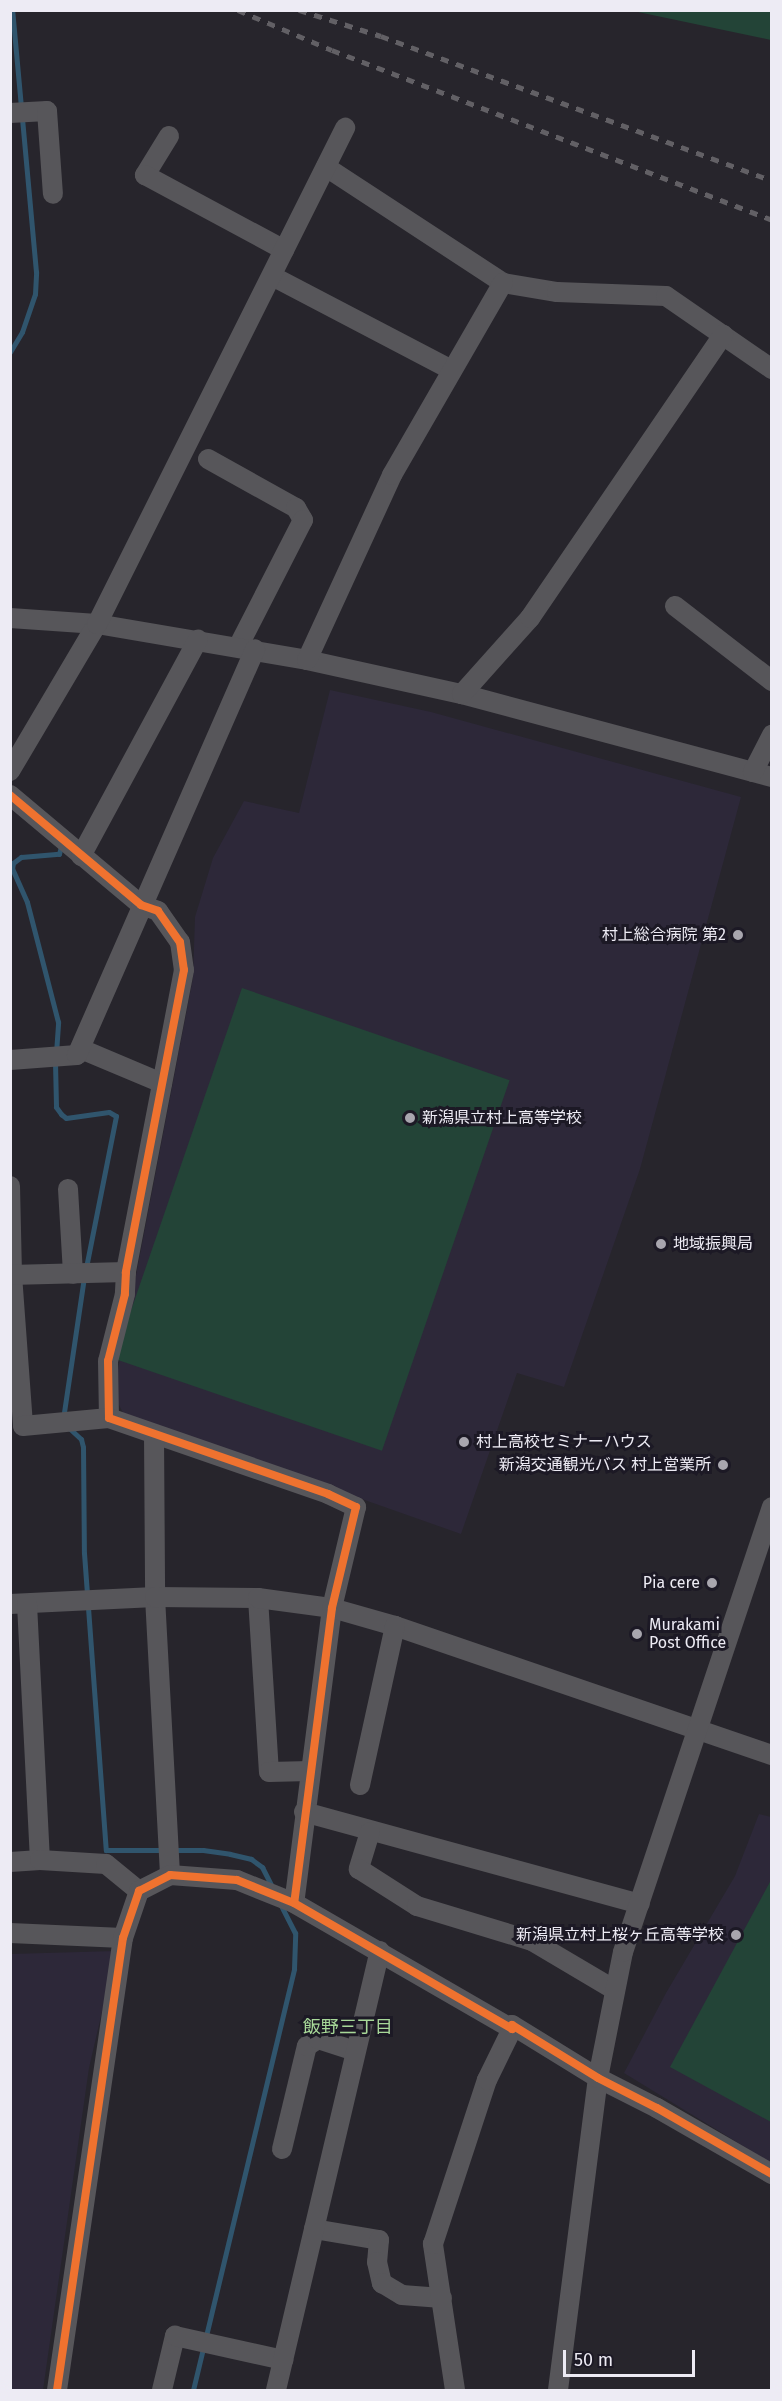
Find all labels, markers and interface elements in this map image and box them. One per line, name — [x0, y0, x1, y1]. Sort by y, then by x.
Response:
place label: 村上総合病院 第2 — [602, 925, 726, 945]
marker: 村上総合病院 第2 — [731, 928, 745, 942]
place label: 新潟県立村上高等学校 — [422, 1108, 582, 1128]
marker: 新潟県立村上高等学校 — [403, 1111, 417, 1125]
place label: 地域振興局 — [673, 1234, 753, 1254]
marker: 地域振興局 — [654, 1237, 668, 1251]
place label: 村上高校セミナーハウス — [476, 1432, 652, 1452]
marker: 村上高校セミナーハウス — [457, 1435, 471, 1449]
place label: 新潟交通観光バス 村上営業所 — [499, 1455, 711, 1475]
marker: 新潟交通観光バス 村上営業所 — [716, 1458, 730, 1472]
place label: Pia cere — [643, 1573, 700, 1593]
marker: Pia cere — [705, 1576, 719, 1590]
place label: Murakami Post Office — [649, 1615, 726, 1653]
marker: Murakami Post Office — [630, 1627, 644, 1641]
place label: 新潟県立村上桜ヶ丘高等学校 — [516, 1925, 724, 1945]
marker: 新潟県立村上桜ヶ丘高等学校 — [729, 1928, 743, 1942]
district label: 飯野三丁目 — [303, 2016, 393, 2038]
scale bar — [566, 2338, 698, 2376]
text: 50 m — [574, 2349, 613, 2371]

